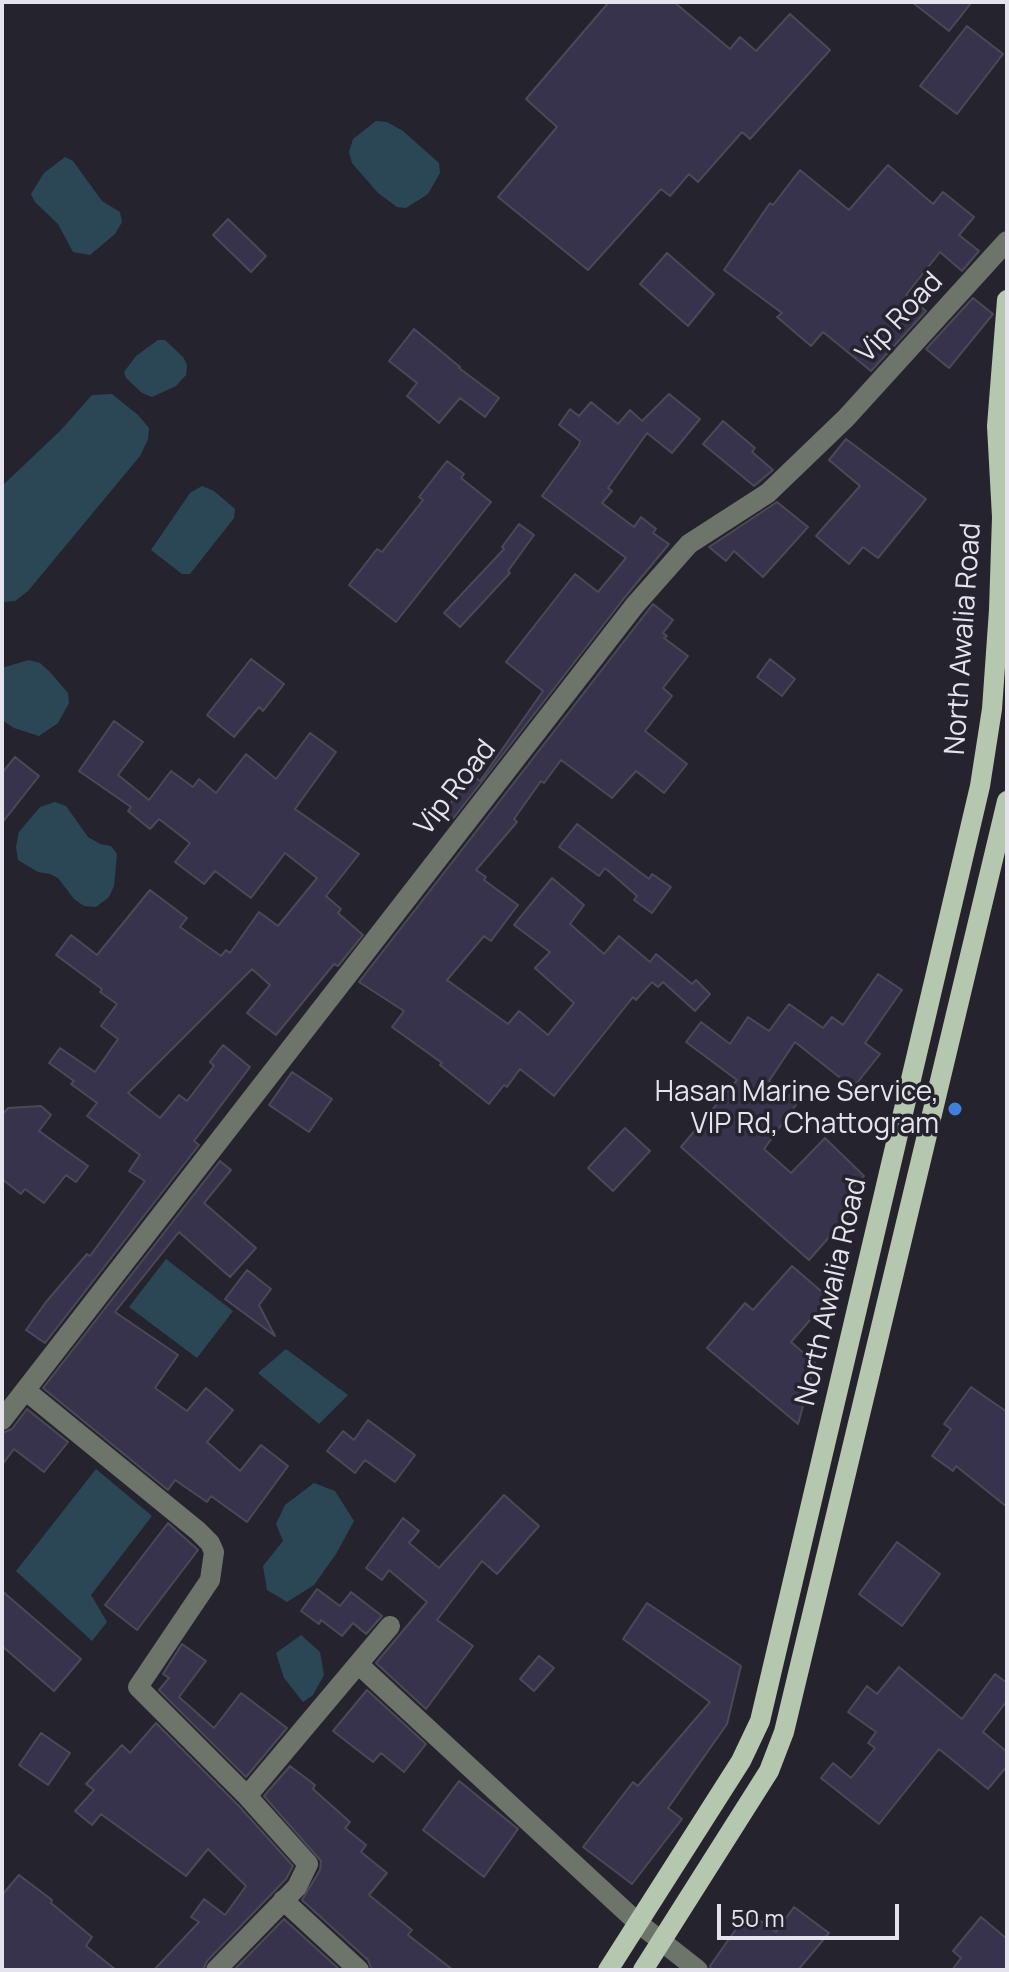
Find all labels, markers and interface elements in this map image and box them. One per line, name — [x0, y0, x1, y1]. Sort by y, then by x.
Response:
street label: Vip Road — [850, 266, 950, 370]
street label: North Awalia Road — [939, 522, 989, 756]
street label: Vip Road — [408, 734, 504, 842]
place label: Hasan Marine Service, VIP Rd, Chattogram — [655, 1076, 939, 1142]
marker: Hasan Marine Service, VIP Rd, Chattogram — [946, 1100, 964, 1118]
street label: North Awalia Road — [789, 1175, 875, 1409]
scale bar — [721, 1888, 903, 1938]
text: 50 m — [731, 1901, 785, 1934]

